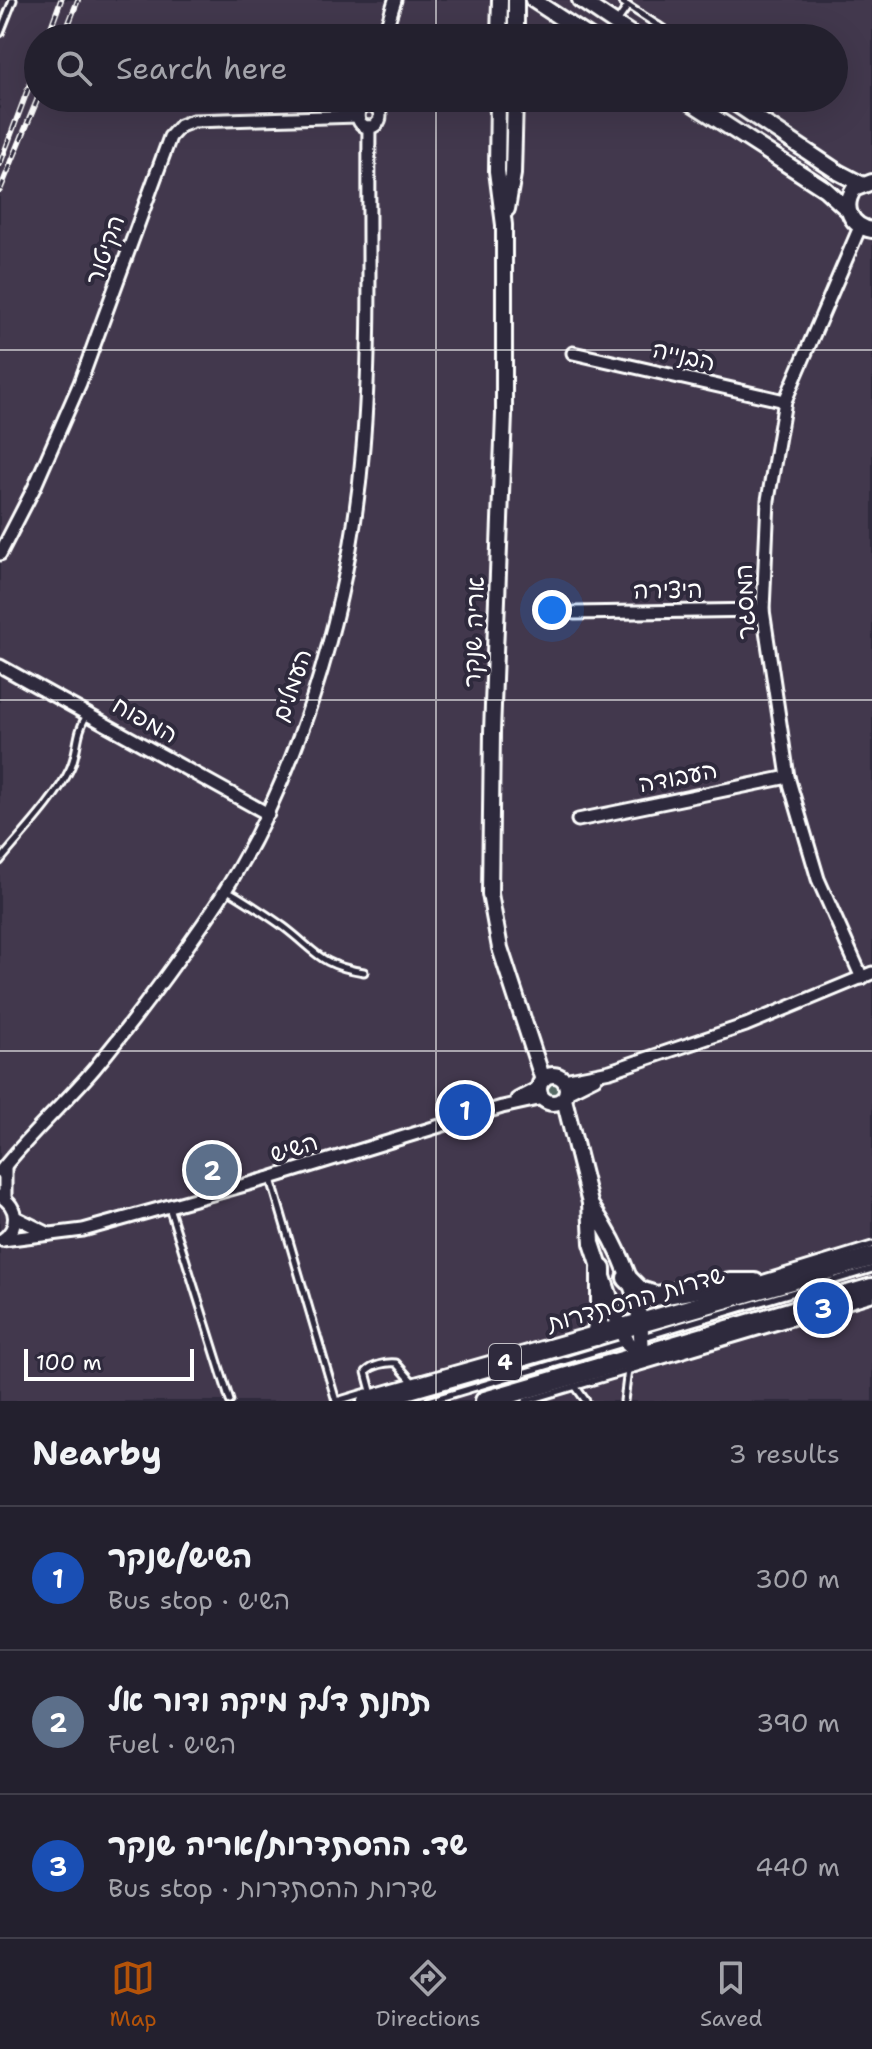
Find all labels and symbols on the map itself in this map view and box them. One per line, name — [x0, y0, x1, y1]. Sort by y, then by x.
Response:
street label: הקיטור — [78, 211, 132, 289]
street label: הבנייה — [649, 333, 719, 379]
street label: המסגר — [728, 564, 762, 640]
street label: היצירה — [633, 573, 703, 607]
street label: אריה שנקר — [456, 576, 492, 688]
your location — [532, 590, 572, 630]
street label: העמלים — [265, 644, 319, 726]
street label: המפוח — [107, 689, 183, 751]
street label: העבודה — [636, 754, 720, 800]
pin: 1 — [439, 1080, 491, 1140]
street label: השיש — [266, 1126, 322, 1170]
pin: 2 — [186, 1140, 238, 1200]
street label: שדרות ההסתדרות — [542, 1258, 729, 1340]
pin: 3 — [797, 1278, 849, 1338]
road number: 4 — [489, 1344, 521, 1380]
scale bar — [24, 1345, 194, 1381]

